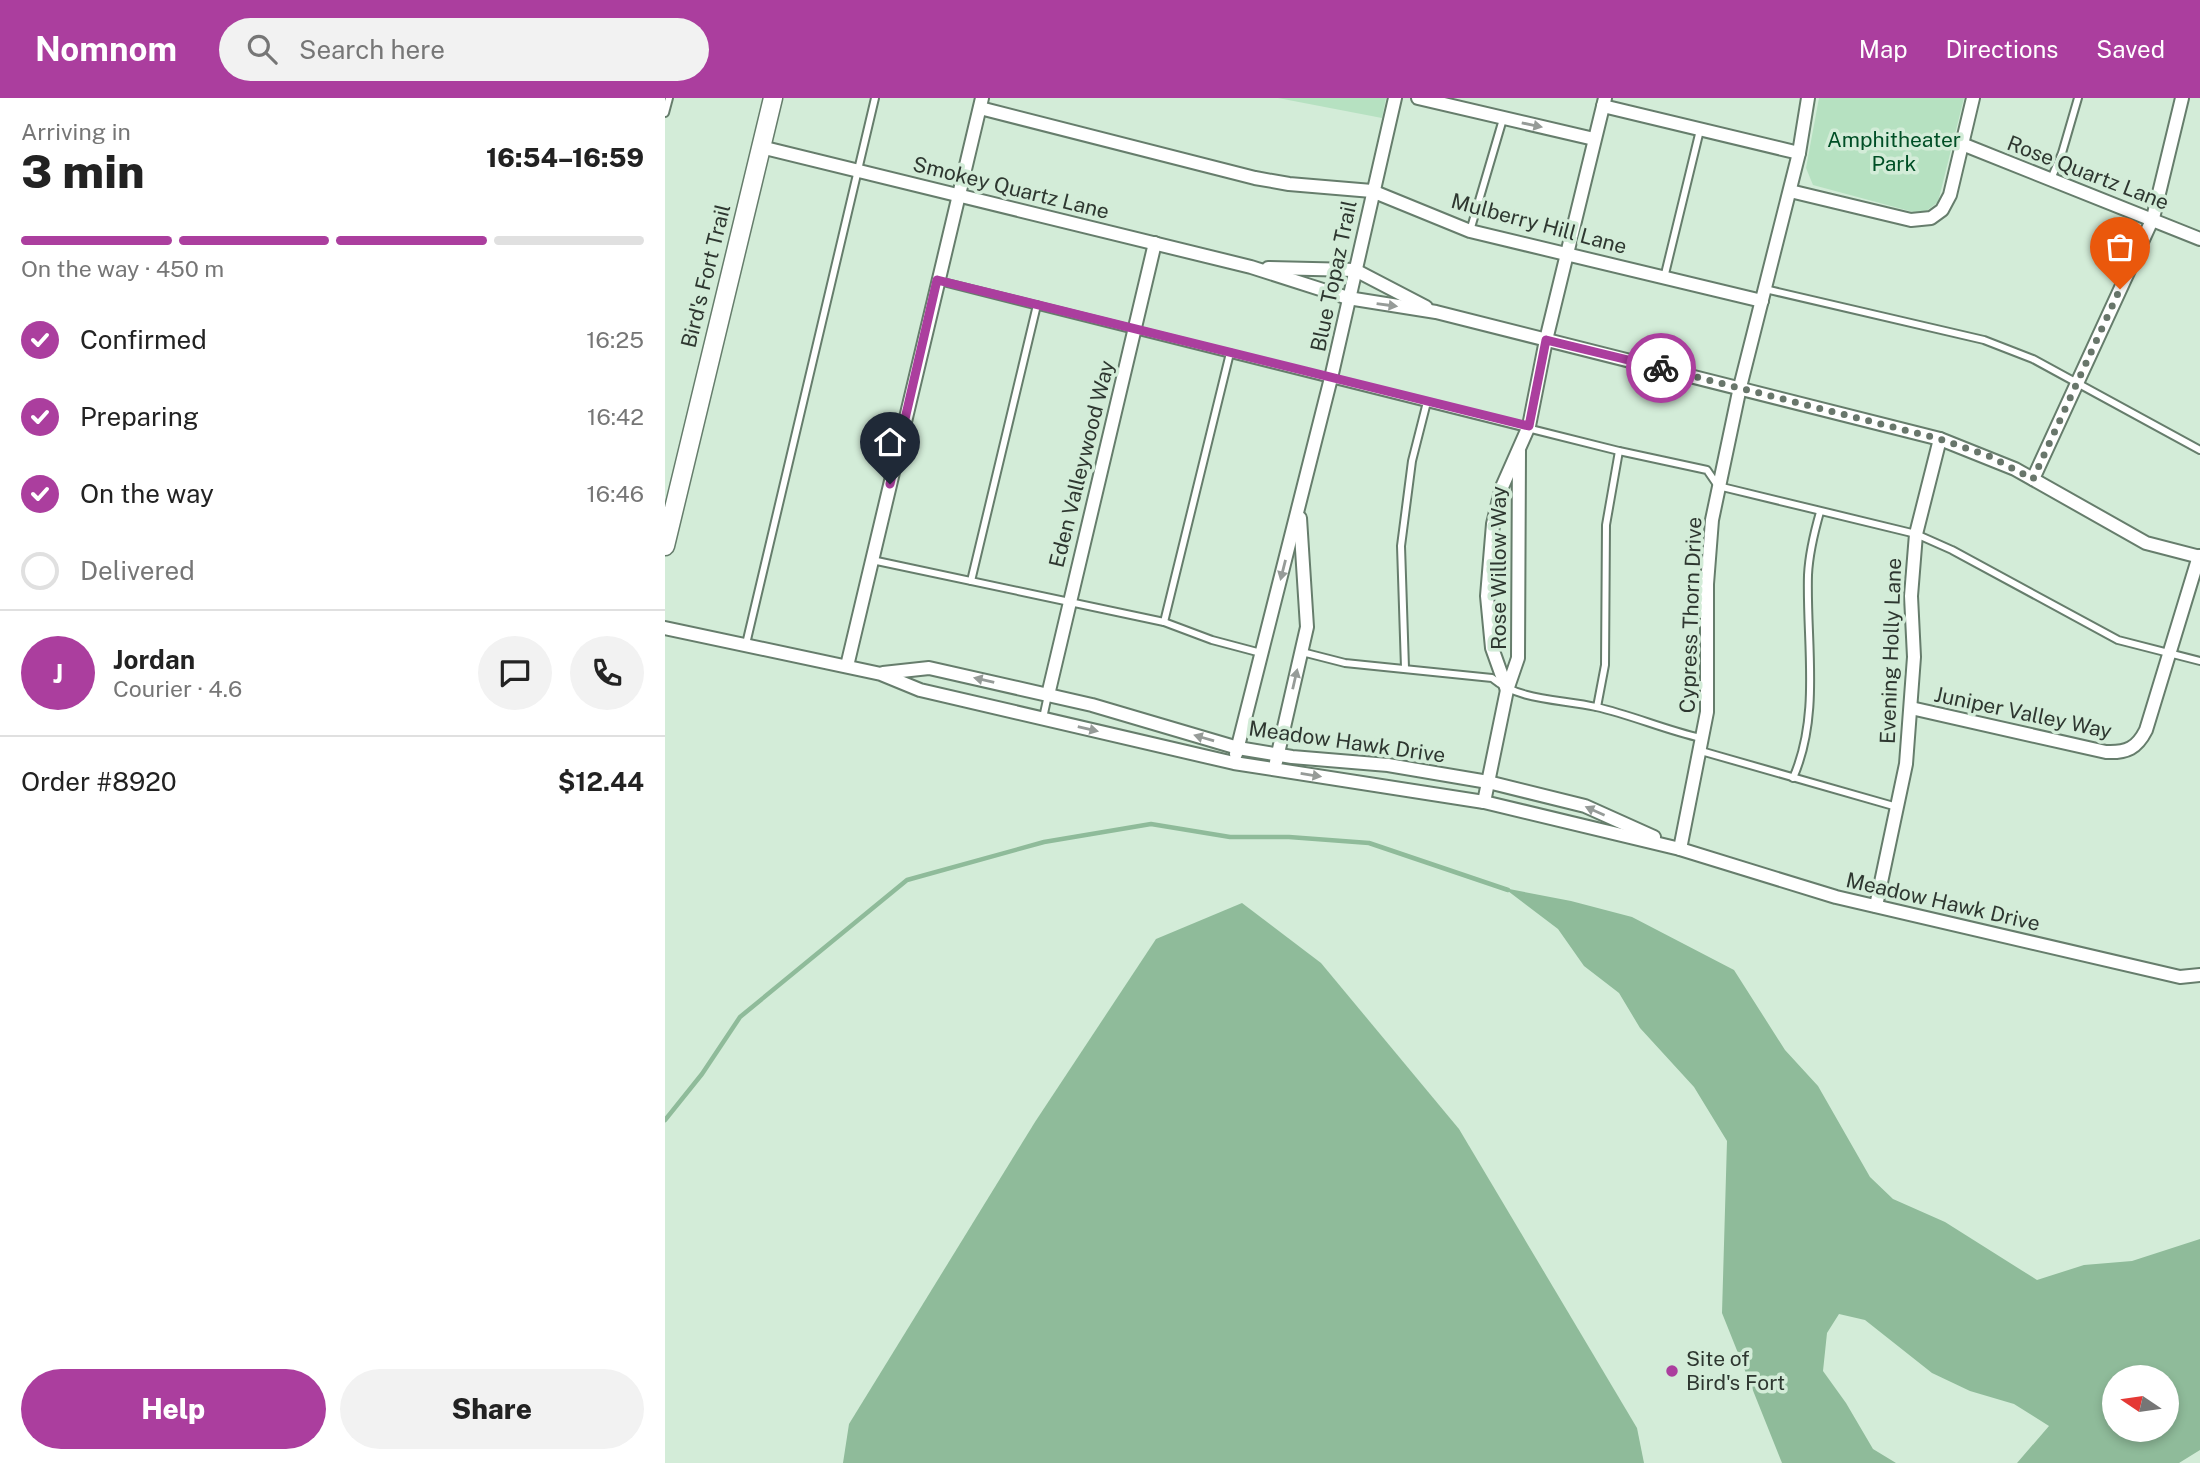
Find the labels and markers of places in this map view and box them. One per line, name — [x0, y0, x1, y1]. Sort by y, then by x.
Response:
pin — [2090, 217, 2150, 289]
pin — [860, 412, 920, 484]
place label: Site of Bird's Fort — [1686, 1346, 1785, 1395]
marker: Site of Bird's Fort — [1664, 1363, 1680, 1379]

